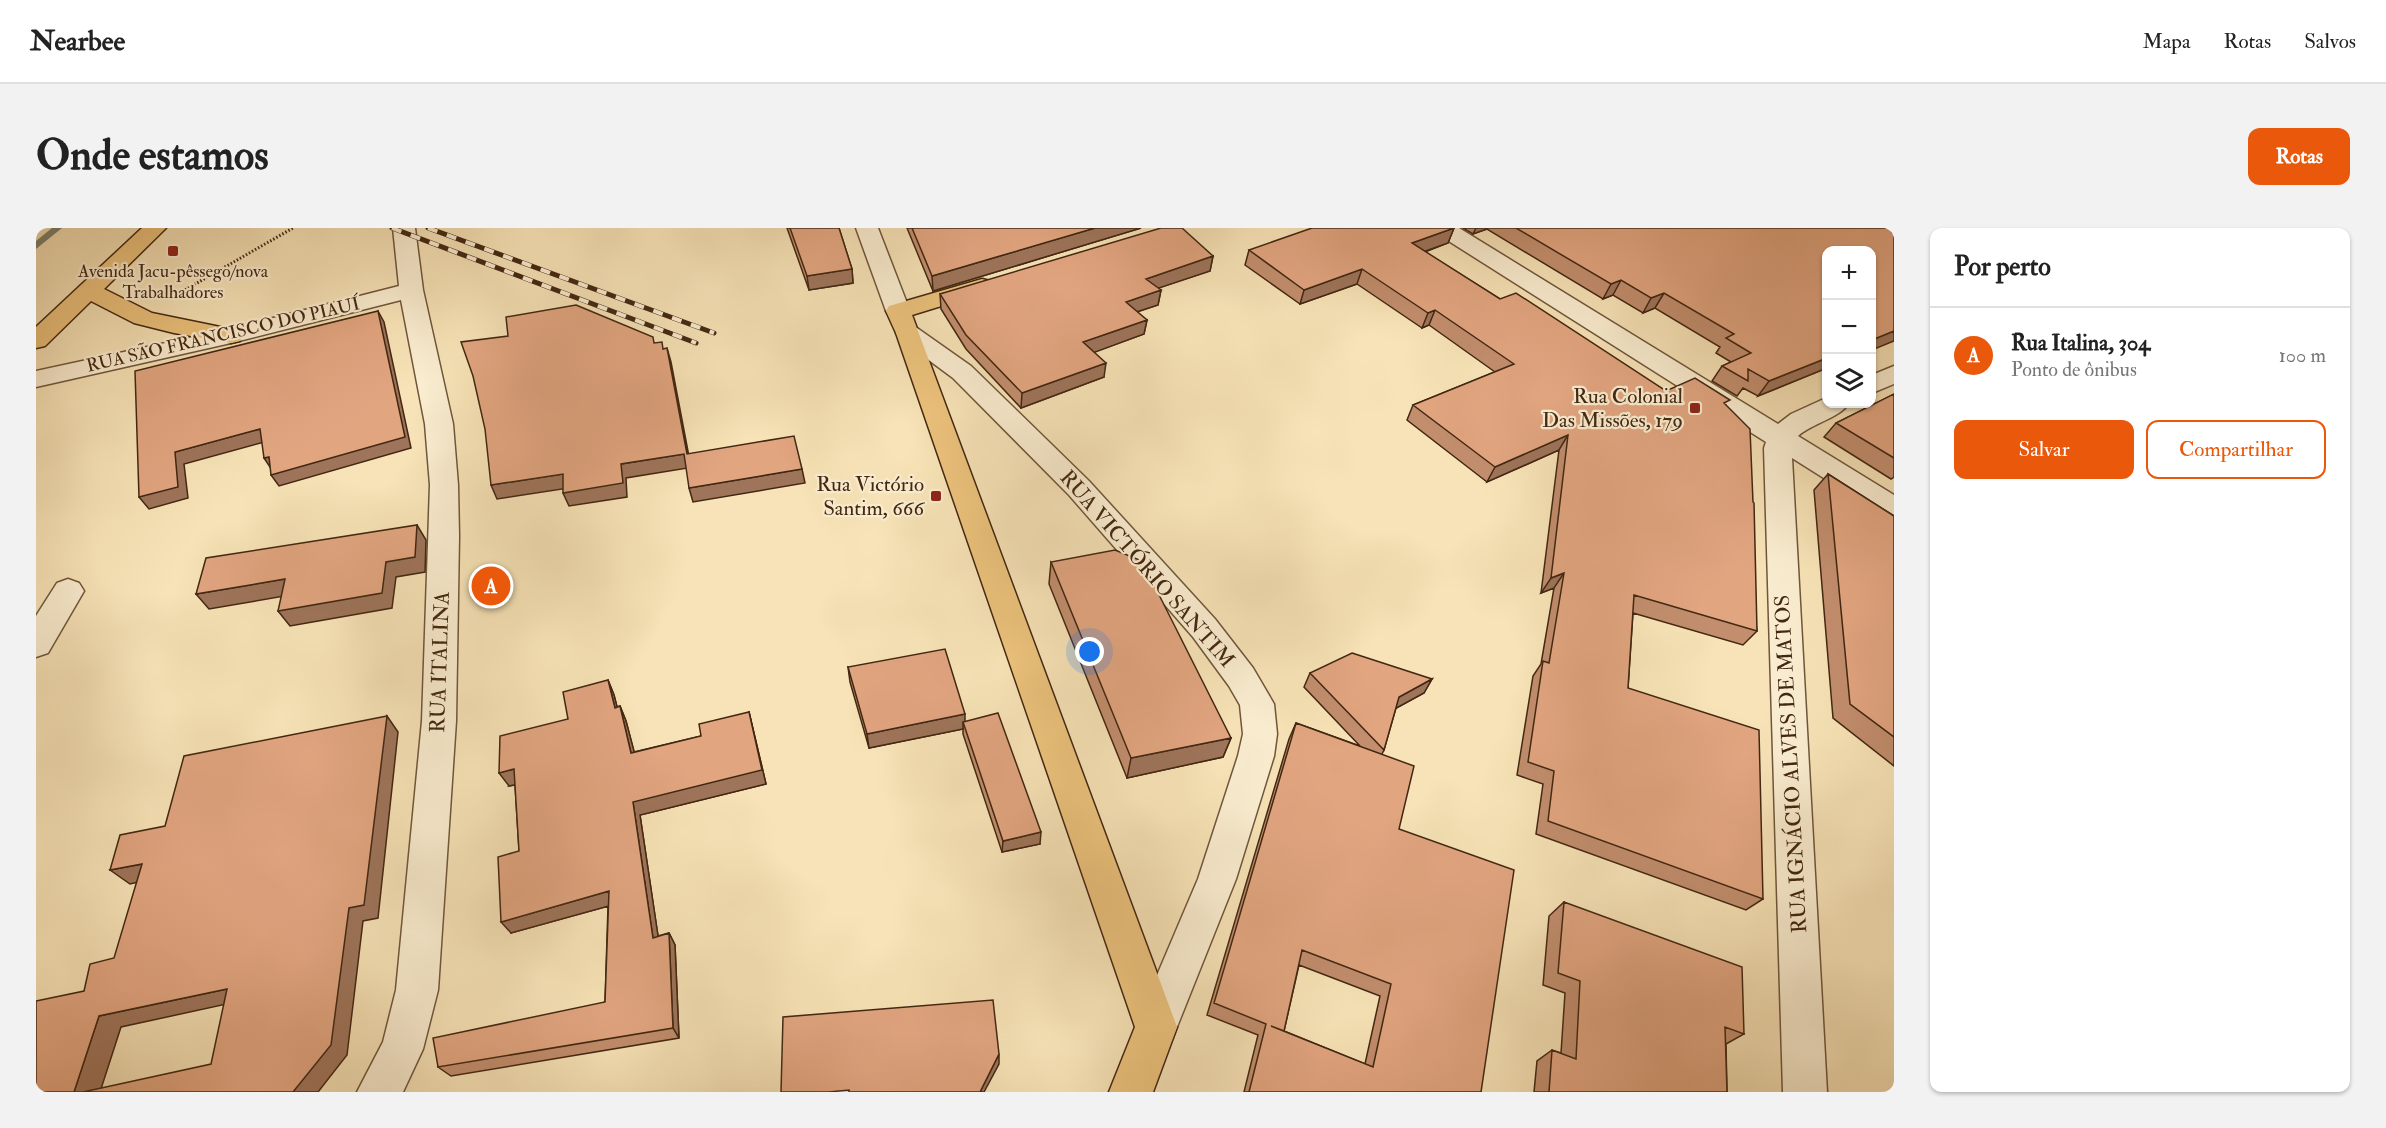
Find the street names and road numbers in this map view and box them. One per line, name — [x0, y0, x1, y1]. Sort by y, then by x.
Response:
street label: RUA SÃO FRANCISCO DO PIAUÍ — [84, 292, 363, 378]
street label: RUA VICTÓRIO SANTIM — [1054, 465, 1240, 673]
street label: RUA ITALINA — [424, 591, 456, 733]
street label: RUA IGNÁCIO ALVES DE MATOS — [1769, 594, 1813, 934]

